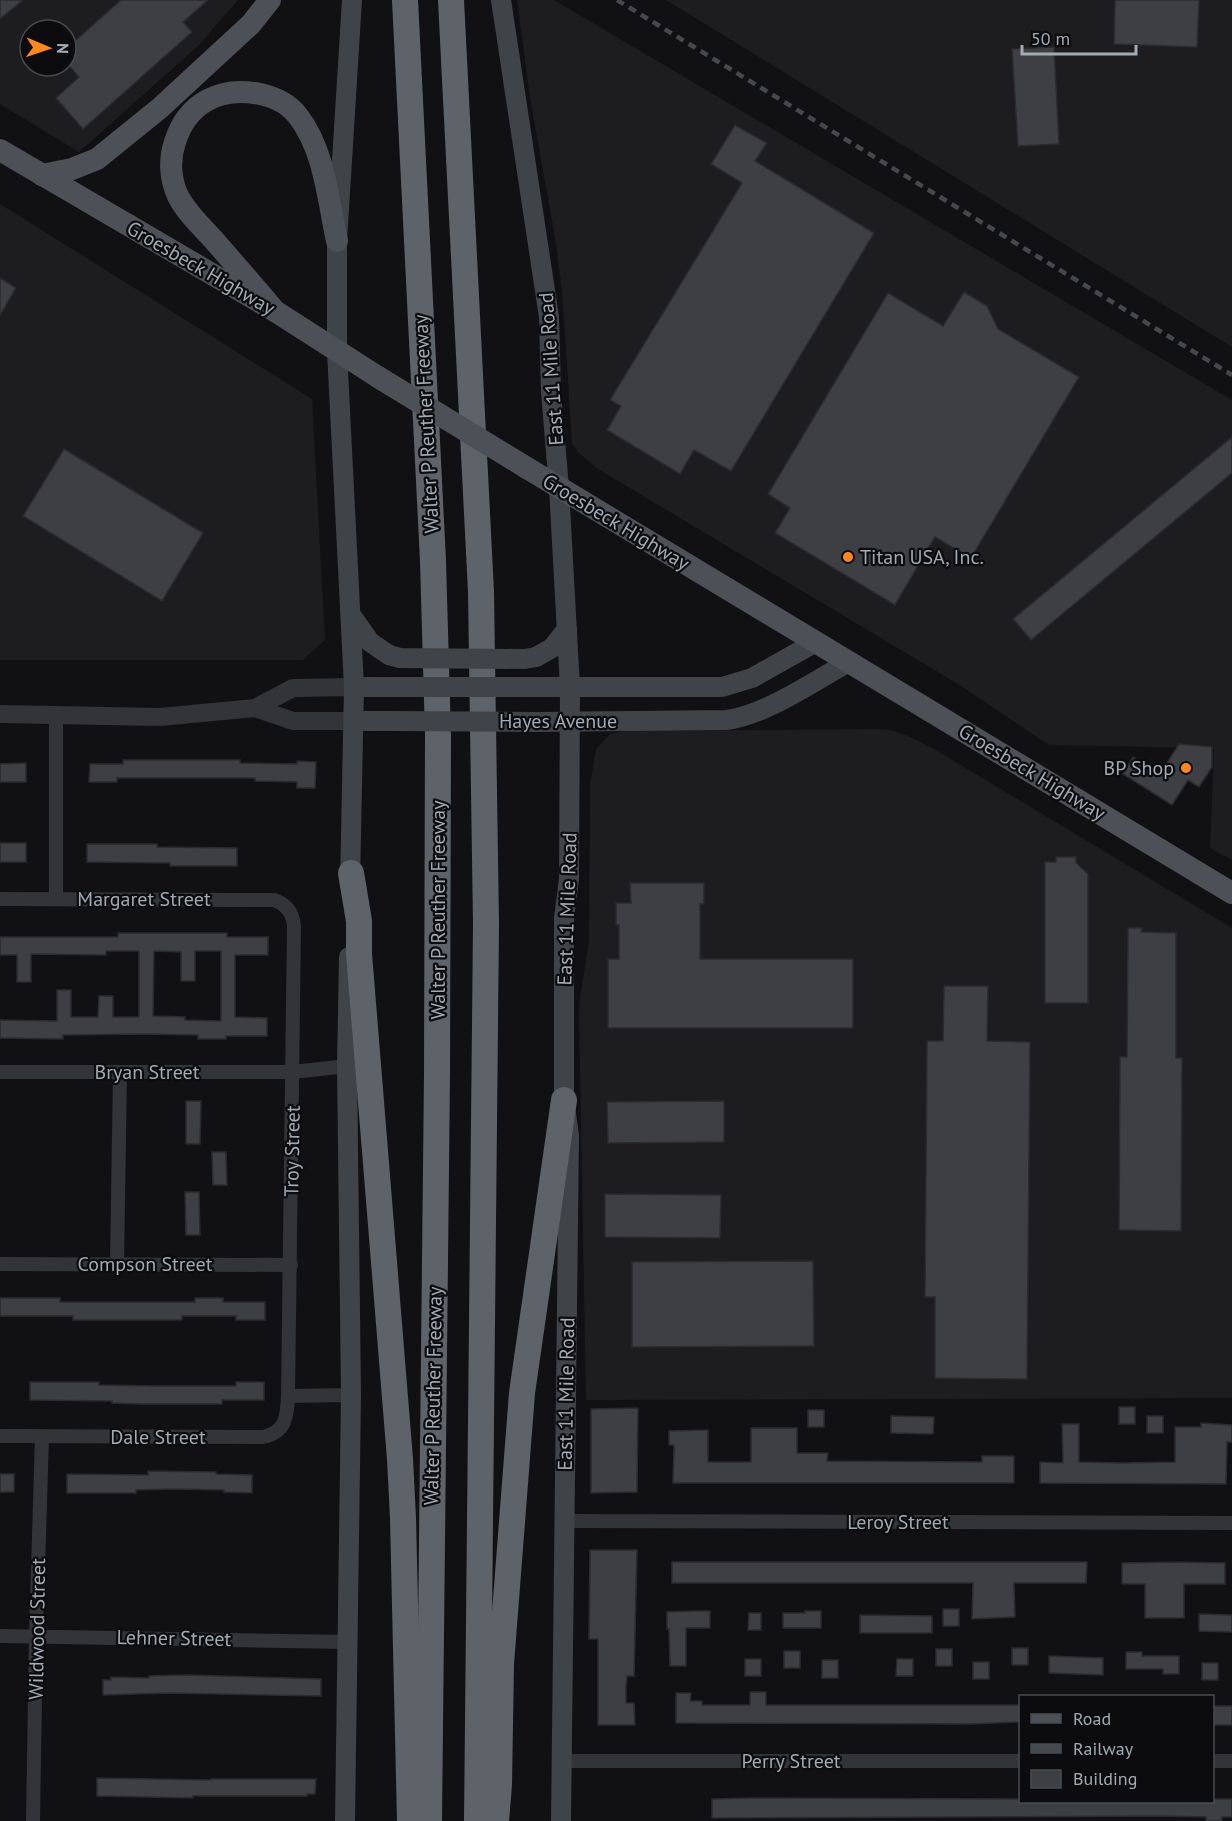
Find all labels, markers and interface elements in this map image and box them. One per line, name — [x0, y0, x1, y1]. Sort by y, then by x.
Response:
north arrow — [18, 18, 78, 78]
scale bar — [1022, 18, 1136, 56]
text: 50 m — [1031, 27, 1070, 50]
text: N — [53, 43, 73, 54]
street label: Groesbeck Highway — [122, 215, 280, 321]
street label: East 11 Mile Road — [533, 292, 569, 446]
street label: Walter P Reuther Freeway — [407, 313, 445, 534]
street label: Groesbeck Highway — [538, 468, 695, 576]
place label: Titan USA, Inc. — [860, 544, 984, 570]
marker: Titan USA, Inc. — [841, 550, 855, 564]
street label: Hayes Avenue — [499, 708, 617, 734]
street label: Groesbeck Highway — [954, 718, 1111, 826]
place label: BP Shop — [1104, 755, 1174, 781]
marker: BP Shop — [1179, 761, 1193, 775]
street label: Walter P Reuther Freeway — [425, 800, 451, 1019]
street label: East 11 Mile Road — [551, 832, 583, 986]
street label: Margaret Street — [77, 886, 211, 912]
street label: Bryan Street — [94, 1059, 200, 1085]
street label: Troy Street — [278, 1105, 306, 1197]
street label: Compson Street — [78, 1251, 213, 1277]
street label: Walter P Reuther Freeway — [418, 1286, 448, 1506]
street label: East 11 Mile Road — [552, 1317, 580, 1471]
street label: Dale Street — [110, 1424, 206, 1450]
street label: Leroy Street — [847, 1509, 949, 1535]
street label: Wildwood Street — [23, 1558, 51, 1700]
street label: Lehner Street — [116, 1624, 232, 1652]
legend — [1019, 1695, 1214, 1803]
text: Road — [1073, 1707, 1111, 1730]
text: Railway — [1073, 1737, 1134, 1760]
street label: Perry Street — [741, 1748, 841, 1774]
text: Building — [1073, 1767, 1137, 1790]

